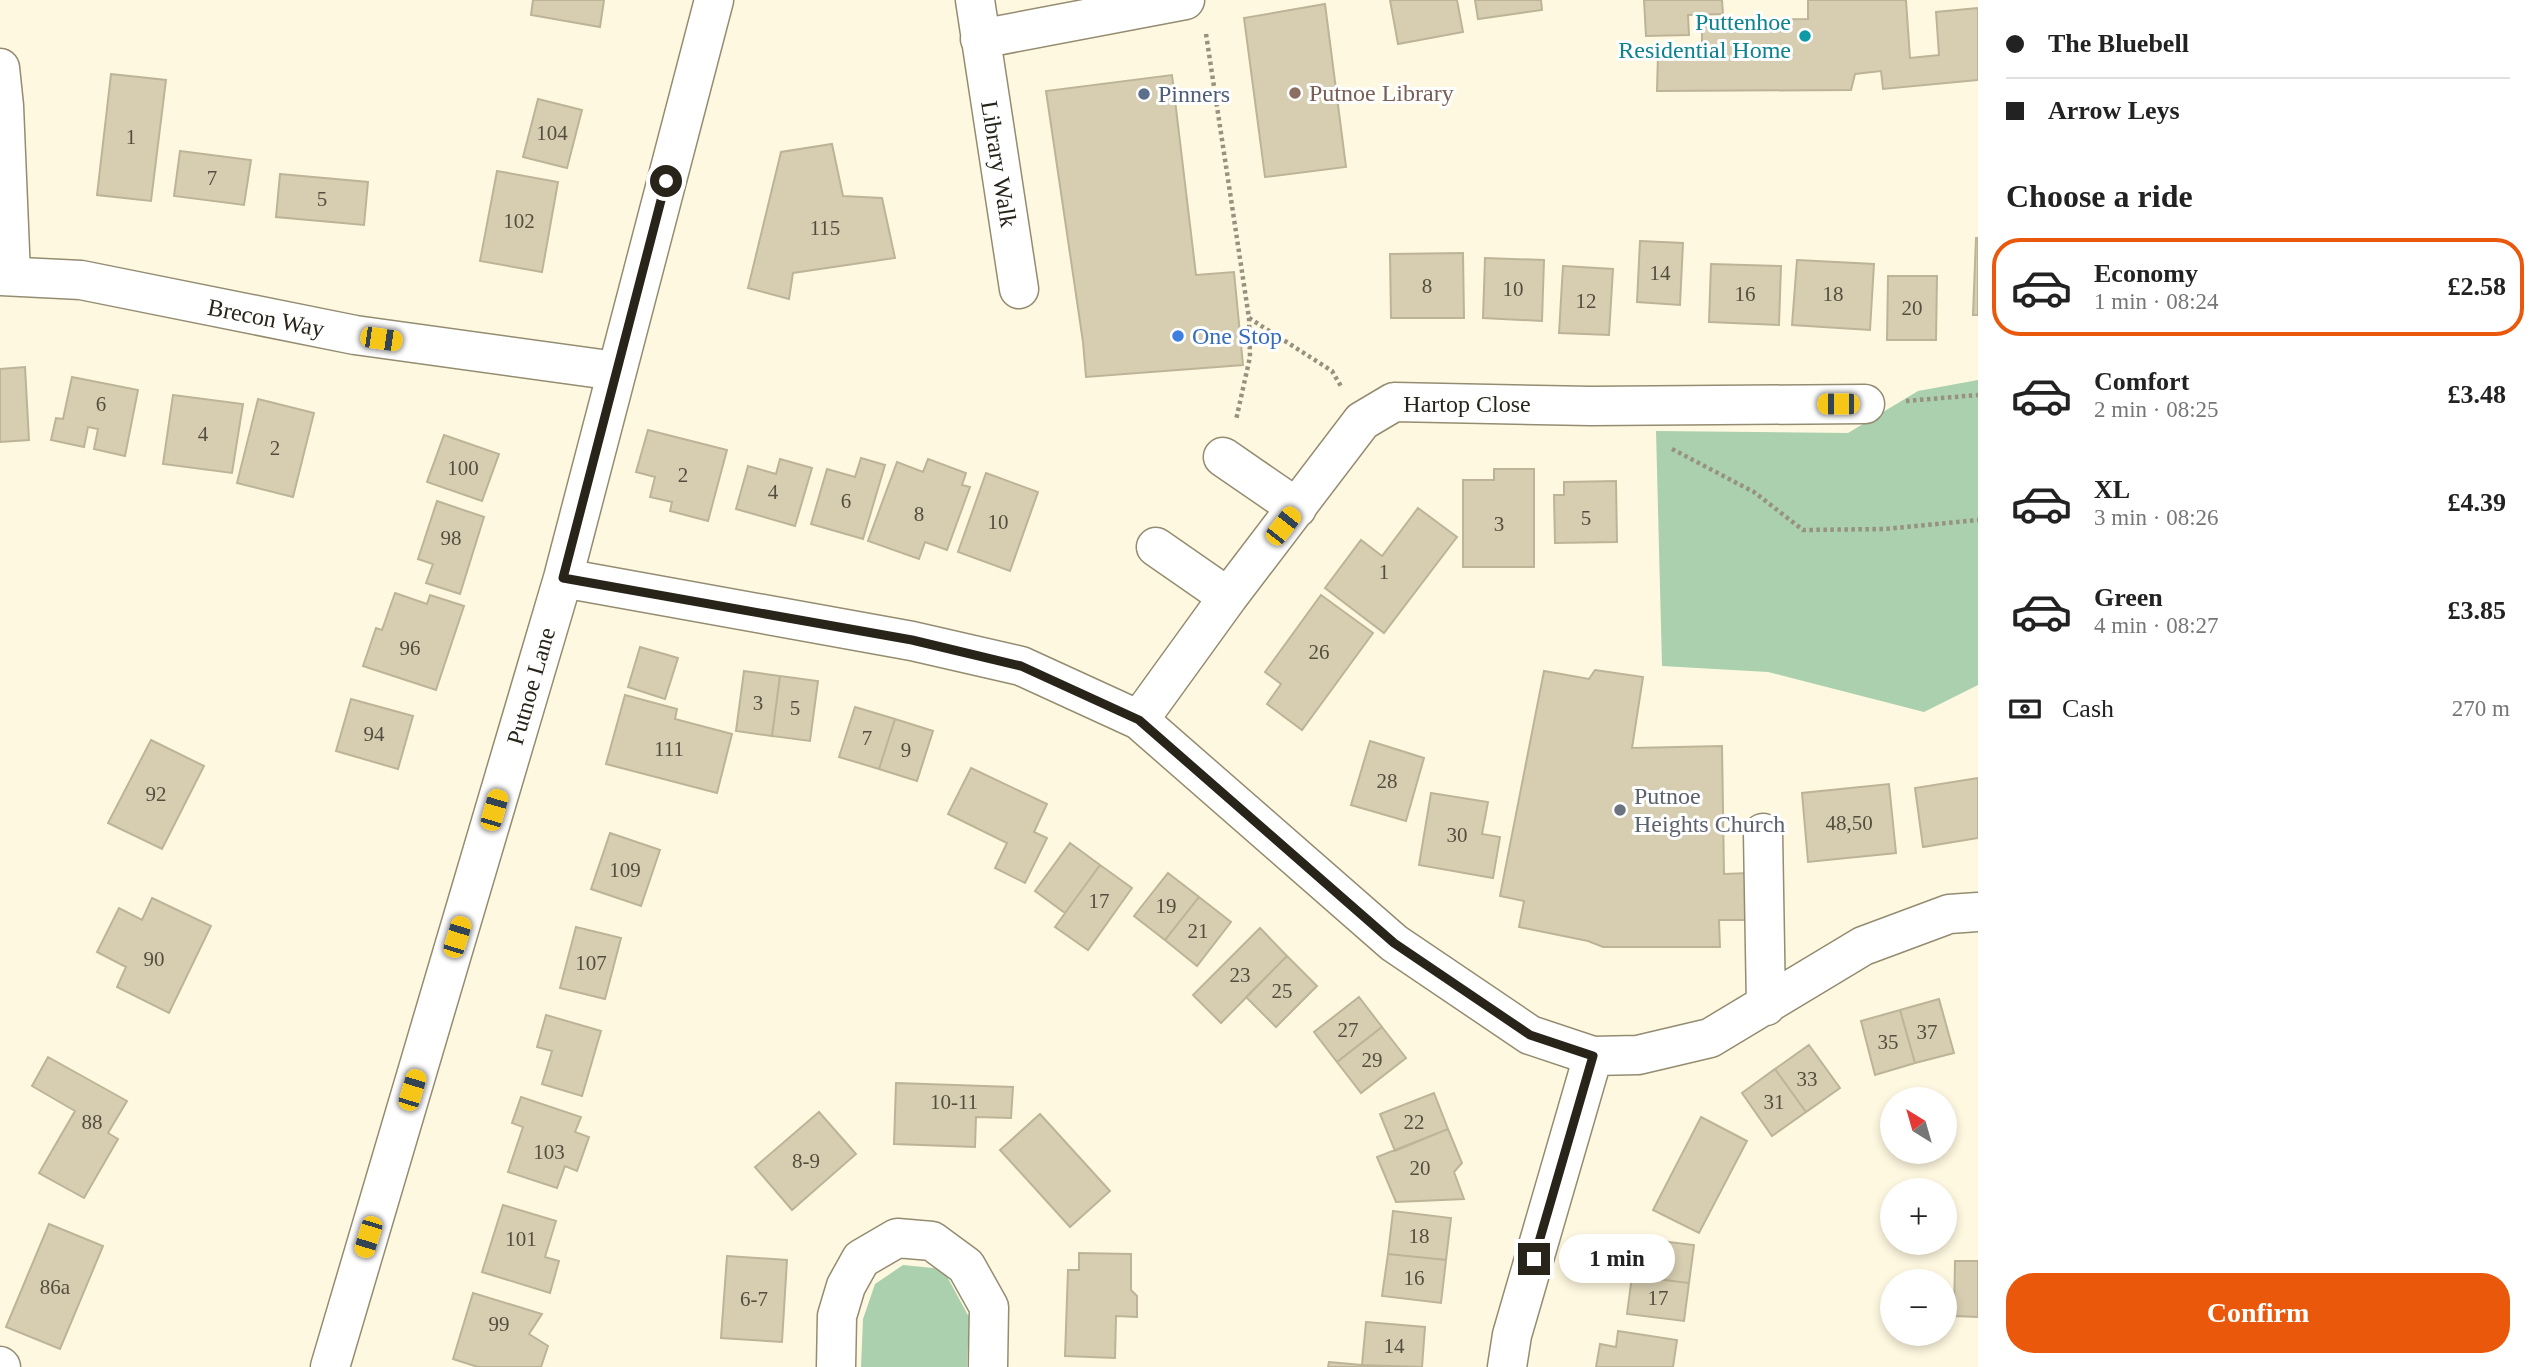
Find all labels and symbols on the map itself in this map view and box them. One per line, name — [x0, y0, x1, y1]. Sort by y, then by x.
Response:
place label: Puttenhoe Residential Home — [1618, 9, 1791, 63]
marker: Puttenhoe Residential Home — [1797, 28, 1813, 44]
place label: Putnoe Library — [1309, 80, 1454, 106]
place label: Pinners — [1158, 81, 1230, 107]
marker: Putnoe Library — [1287, 85, 1303, 101]
marker: Pinners — [1136, 86, 1152, 102]
street label: Library Walk — [976, 99, 1022, 229]
house number: 104 — [536, 121, 568, 145]
house number: 1 — [126, 125, 136, 149]
route start — [650, 165, 682, 197]
house number: 7 — [207, 166, 217, 190]
house number: 5 — [317, 187, 327, 211]
house number: 102 — [503, 209, 535, 233]
house number: 115 — [810, 216, 840, 240]
house number: 14 — [1650, 261, 1671, 285]
house number: 8 — [1422, 274, 1432, 298]
house number: 10 — [1503, 277, 1524, 301]
house number: 16 — [1735, 282, 1756, 306]
house number: 18 — [1823, 282, 1844, 306]
house number: 12 — [1576, 289, 1597, 313]
street label: Brecon Way — [205, 294, 327, 342]
house number: 20 — [1902, 296, 1923, 320]
place label: One Stop — [1192, 323, 1282, 349]
car — [359, 326, 404, 352]
marker: One Stop — [1170, 328, 1186, 344]
street label: Hartop Close — [1403, 391, 1531, 417]
house number: 6 — [96, 392, 106, 416]
car — [1818, 394, 1860, 415]
house number: 4 — [198, 422, 209, 446]
house number: 2 — [270, 436, 280, 460]
house number: 100 — [447, 456, 479, 480]
house number: 2 — [678, 463, 688, 487]
house number: 4 — [768, 480, 779, 504]
house number: 6 — [841, 489, 851, 513]
house number: 8 — [914, 502, 924, 526]
car — [1262, 503, 1305, 549]
house number: 5 — [1581, 506, 1591, 530]
house number: 10 — [988, 510, 1009, 534]
house number: 3 — [1494, 512, 1504, 536]
house number: 98 — [441, 526, 462, 550]
house number: 1 — [1379, 560, 1389, 584]
street label: Putnoe Lane — [502, 624, 560, 748]
house number: 96 — [400, 636, 421, 660]
house number: 26 — [1309, 640, 1330, 664]
house number: 3 — [753, 691, 763, 715]
house number: 5 — [790, 696, 800, 720]
house number: 94 — [364, 722, 385, 746]
house number: 7 — [862, 726, 872, 750]
house number: 111 — [654, 737, 684, 761]
house number: 9 — [901, 738, 911, 762]
house number: 28 — [1377, 769, 1398, 793]
house number: 92 — [146, 782, 167, 806]
place label: Putnoe Heights Church — [1634, 783, 1785, 837]
car — [479, 787, 510, 833]
marker: Putnoe Heights Church — [1612, 802, 1628, 818]
house number: 48,50 — [1825, 811, 1873, 835]
house number: 30 — [1447, 823, 1468, 847]
house number: 109 — [609, 858, 641, 882]
house number: 17 — [1089, 889, 1110, 913]
house number: 19 — [1156, 894, 1177, 918]
car — [441, 914, 474, 960]
house number: 21 — [1188, 919, 1209, 943]
house number: 90 — [144, 947, 165, 971]
house number: 107 — [575, 951, 607, 975]
house number: 23 — [1230, 963, 1251, 987]
house number: 25 — [1272, 979, 1293, 1003]
house number: 27 — [1338, 1018, 1359, 1042]
house number: 37 — [1917, 1020, 1938, 1044]
house number: 35 — [1878, 1030, 1899, 1054]
house number: 29 — [1362, 1048, 1383, 1072]
car — [396, 1067, 429, 1113]
house number: 33 — [1797, 1067, 1818, 1091]
north arrow — [1880, 1087, 1956, 1164]
house number: 10-11 — [930, 1090, 978, 1114]
house number: 31 — [1764, 1090, 1785, 1114]
house number: 88 — [82, 1110, 103, 1134]
house number: 22 — [1404, 1110, 1425, 1134]
house number: 103 — [533, 1140, 565, 1164]
house number: 8-9 — [792, 1149, 820, 1173]
house number: 20 — [1410, 1156, 1431, 1180]
car — [352, 1214, 385, 1260]
house number: 18 — [1409, 1224, 1430, 1248]
house number: 101 — [505, 1227, 537, 1251]
callout: 1 min — [1558, 1234, 1674, 1284]
route end — [1518, 1243, 1550, 1275]
house number: 16 — [1404, 1266, 1425, 1290]
house number: 86a — [40, 1275, 71, 1299]
house number: 17 — [1648, 1286, 1669, 1310]
house number: 6-7 — [740, 1287, 768, 1311]
house number: 99 — [489, 1312, 510, 1336]
house number: 14 — [1384, 1334, 1405, 1358]

